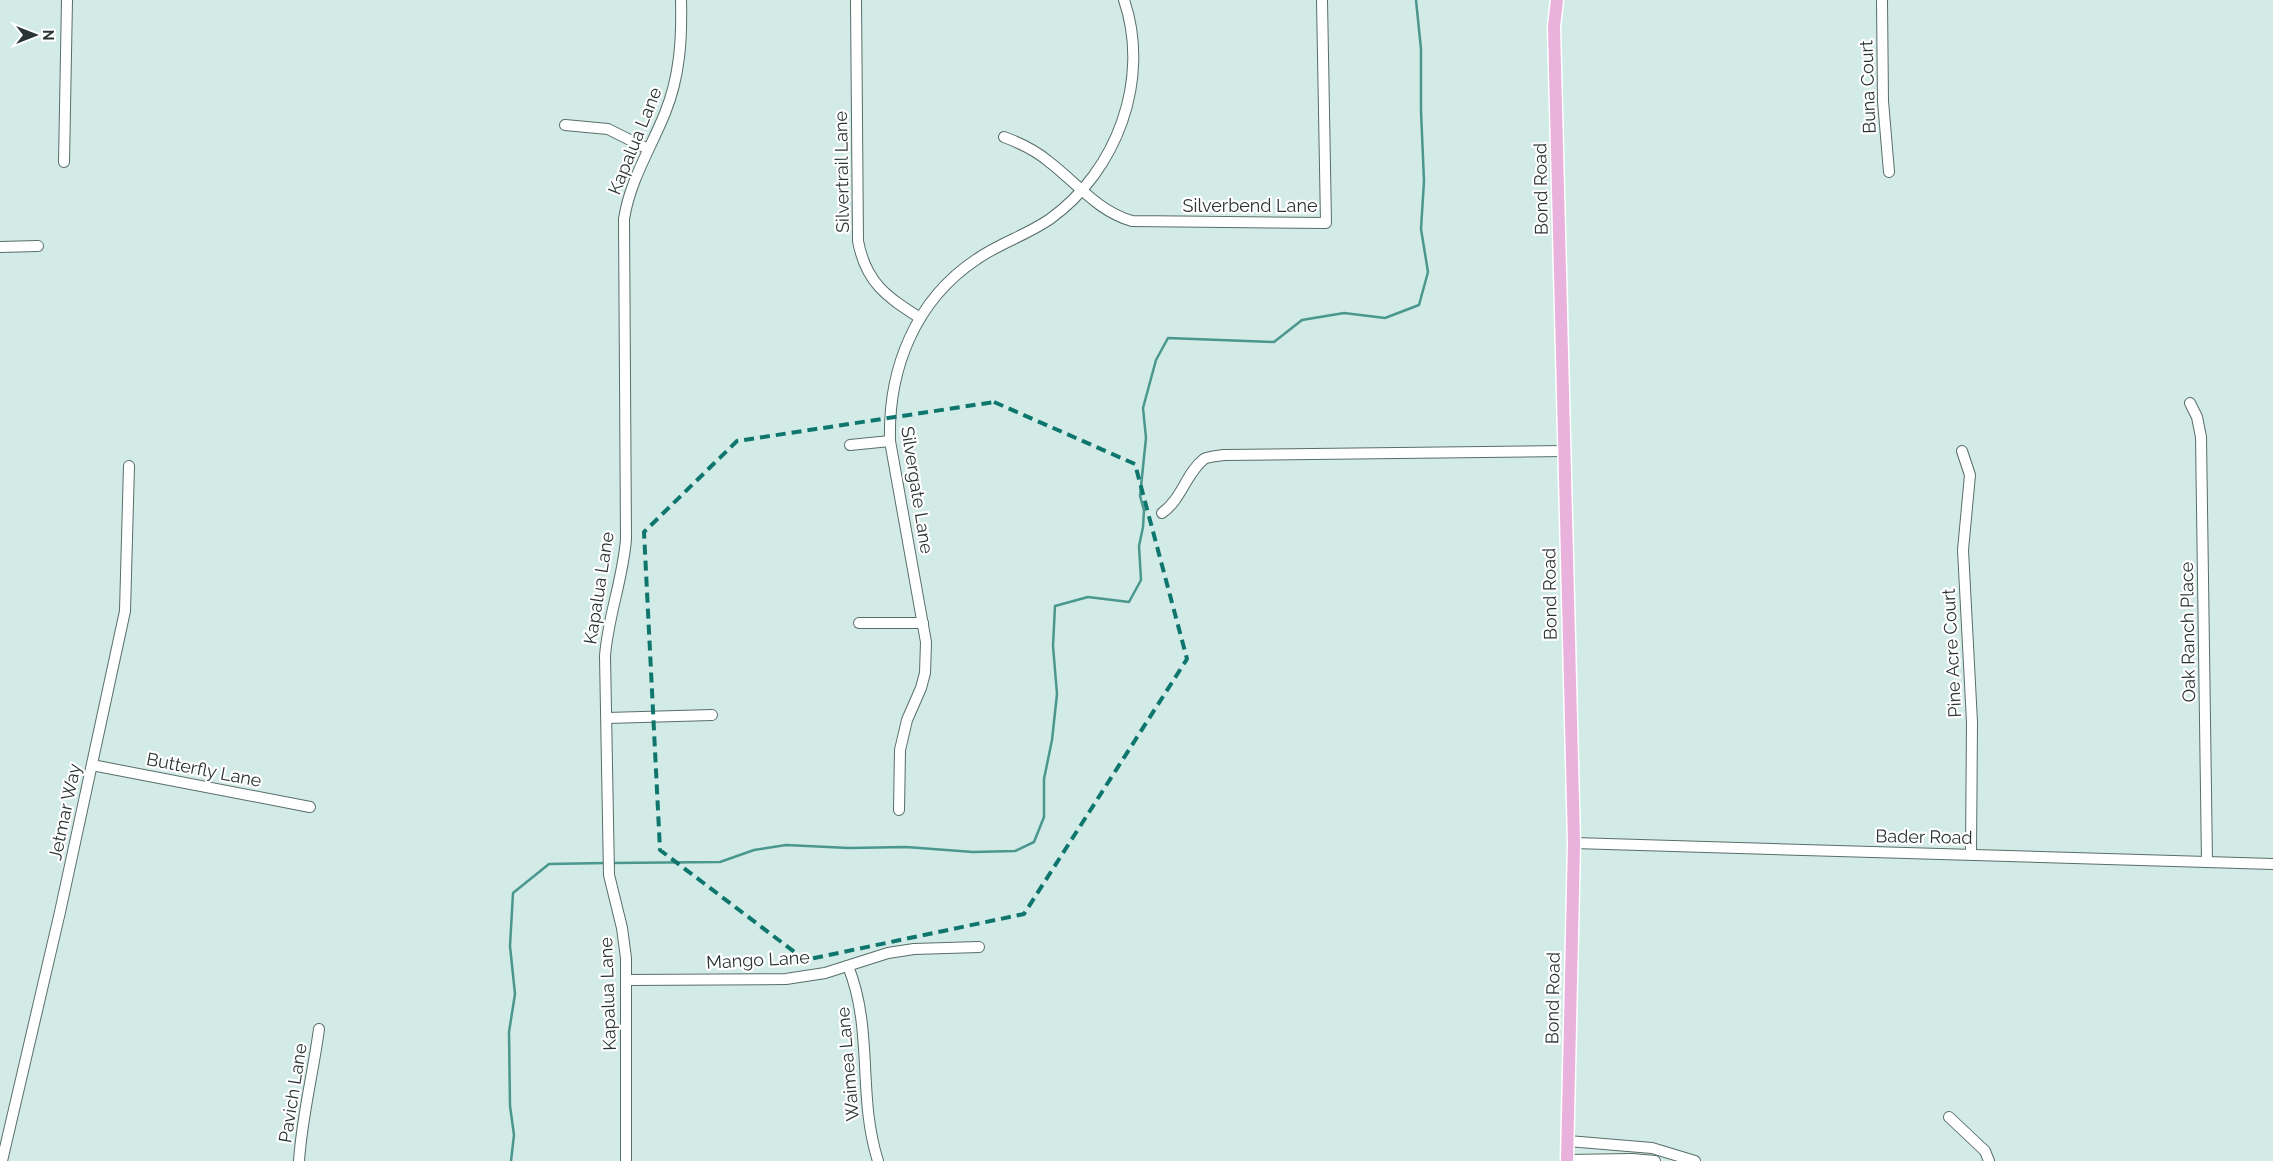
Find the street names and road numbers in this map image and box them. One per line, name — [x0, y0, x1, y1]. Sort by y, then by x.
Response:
street label: Buna Court — [1855, 40, 1880, 134]
street label: Kapalua Lane — [604, 84, 666, 197]
street label: Silvertrail Lane — [830, 110, 853, 233]
street label: Bond Road — [1529, 143, 1552, 235]
street label: Silverbend Lane — [1183, 195, 1318, 216]
street label: Silvergate Lane — [897, 425, 938, 555]
street label: Kapalua Lane — [579, 530, 618, 646]
street label: Bond Road — [1538, 548, 1561, 640]
street label: Oak Ranch Place — [2176, 561, 2199, 702]
street label: Pine Acre Court — [1938, 588, 1965, 718]
street label: Butterfly Lane — [145, 748, 264, 791]
street label: Jetmar Way — [44, 761, 85, 862]
street label: Bader Road — [1875, 825, 1973, 848]
street label: Kapalua Lane — [595, 936, 620, 1051]
street label: Mango Lane — [706, 946, 811, 973]
street label: Bond Road — [1541, 952, 1564, 1044]
street label: Waimea Lane — [832, 1006, 863, 1122]
street label: Pavich Lane — [274, 1041, 311, 1144]

